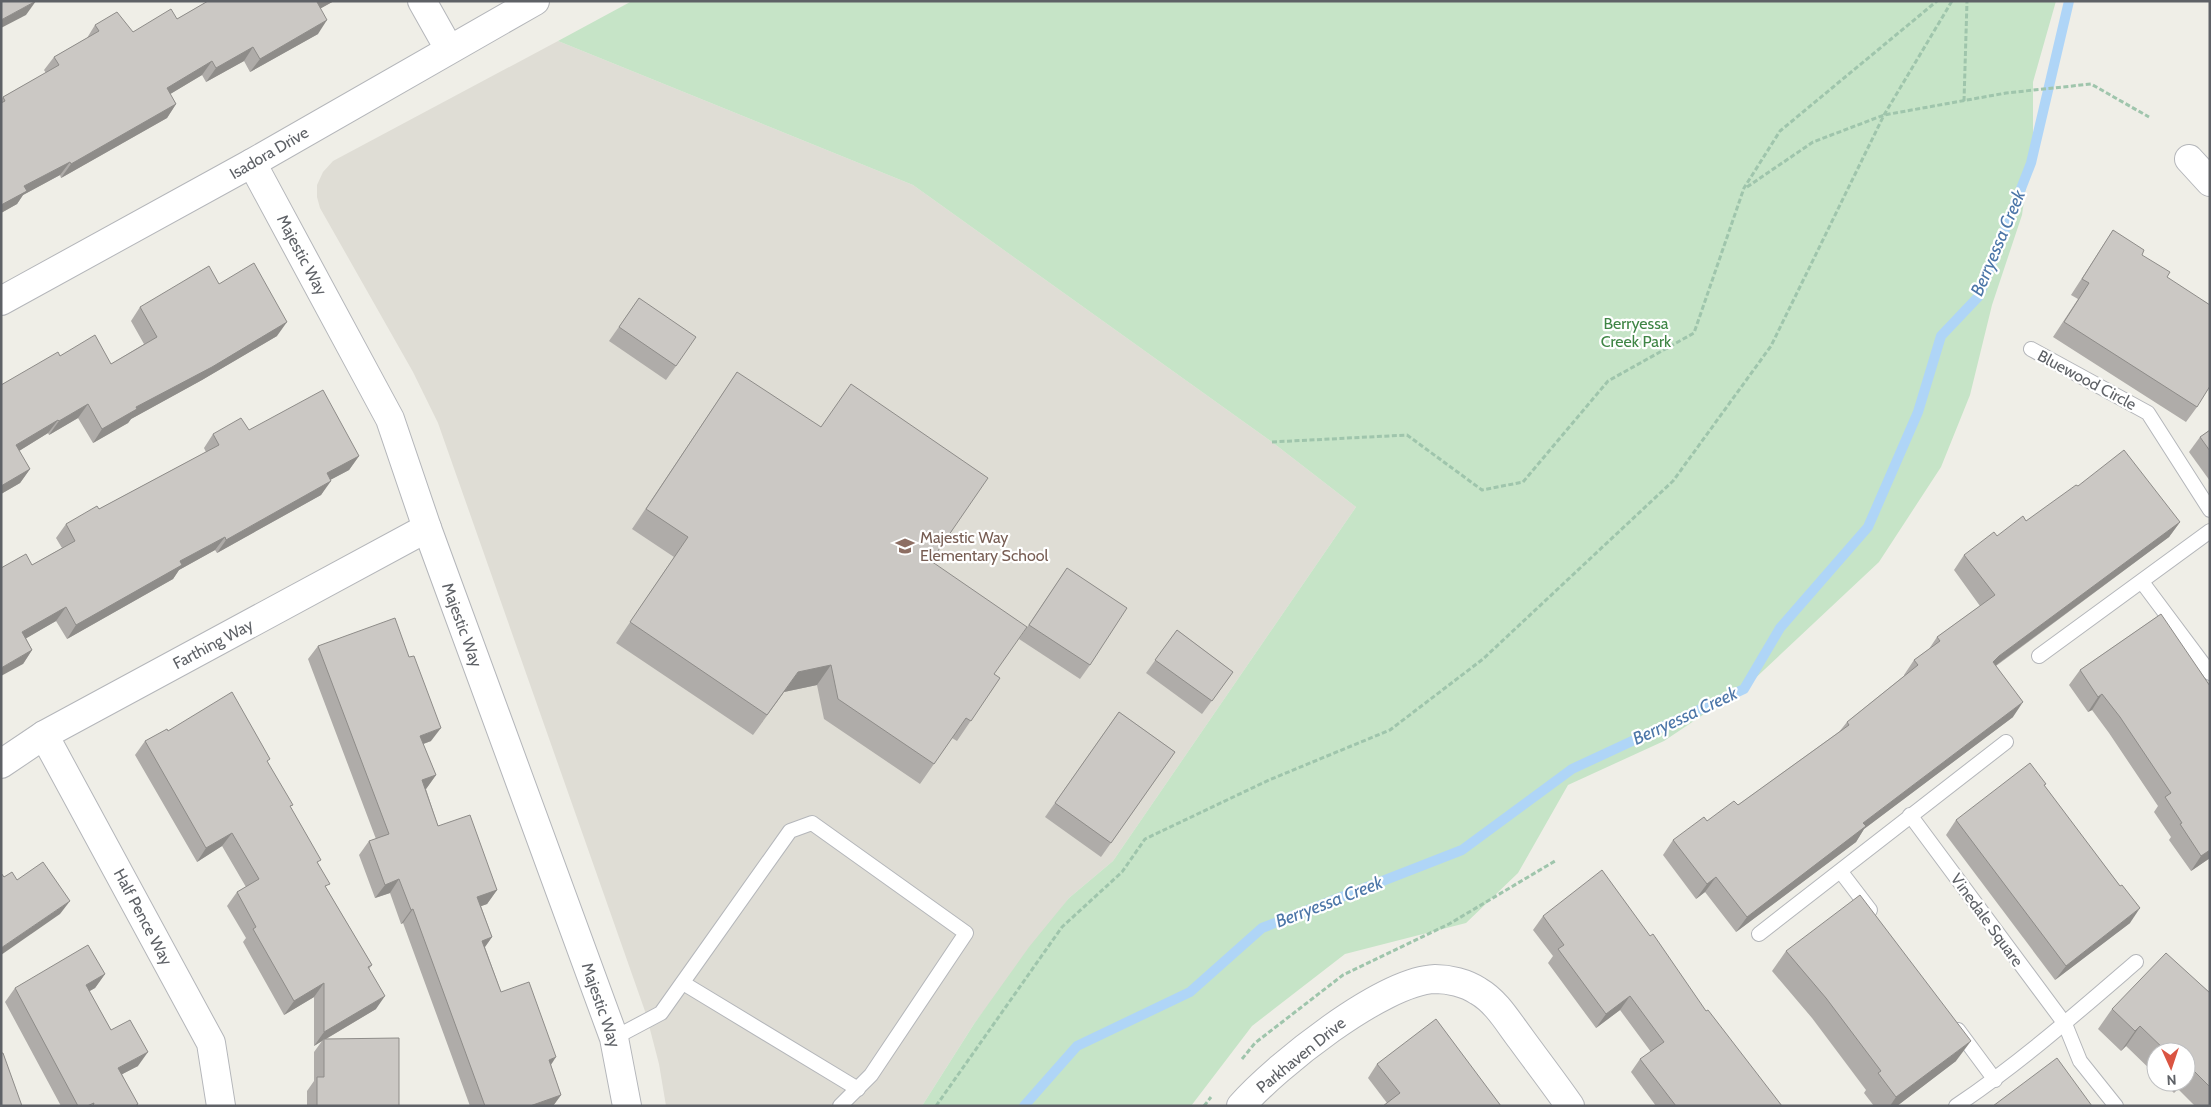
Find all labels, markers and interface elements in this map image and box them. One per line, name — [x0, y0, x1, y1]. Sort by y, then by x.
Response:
street label: Isadora Drive — [226, 123, 312, 183]
water label: Berryessa Creek — [1966, 186, 2031, 299]
street label: Majestic Way — [273, 212, 331, 298]
park label: Berryessa Creek Park — [1601, 314, 1672, 351]
street label: Bluewood Circle — [2034, 346, 2140, 414]
place label: Majestic Way Elementary School — [920, 528, 1048, 565]
school or university icon: Majestic Way Elementary School — [894, 535, 916, 557]
street label: Majestic Way — [438, 580, 486, 670]
street label: Farthing Way — [170, 615, 256, 673]
water label: Berryessa Creek — [1629, 682, 1742, 750]
street label: Half Pence Way — [110, 866, 176, 968]
street label: Vinedale Square — [1947, 870, 2027, 970]
water label: Berryessa Creek — [1272, 871, 1387, 933]
street label: Majestic Way — [578, 960, 624, 1050]
street label: Parkhaven Drive — [1253, 1013, 1349, 1097]
north arrow — [2146, 1042, 2196, 1092]
text: N — [2166, 1071, 2177, 1089]

